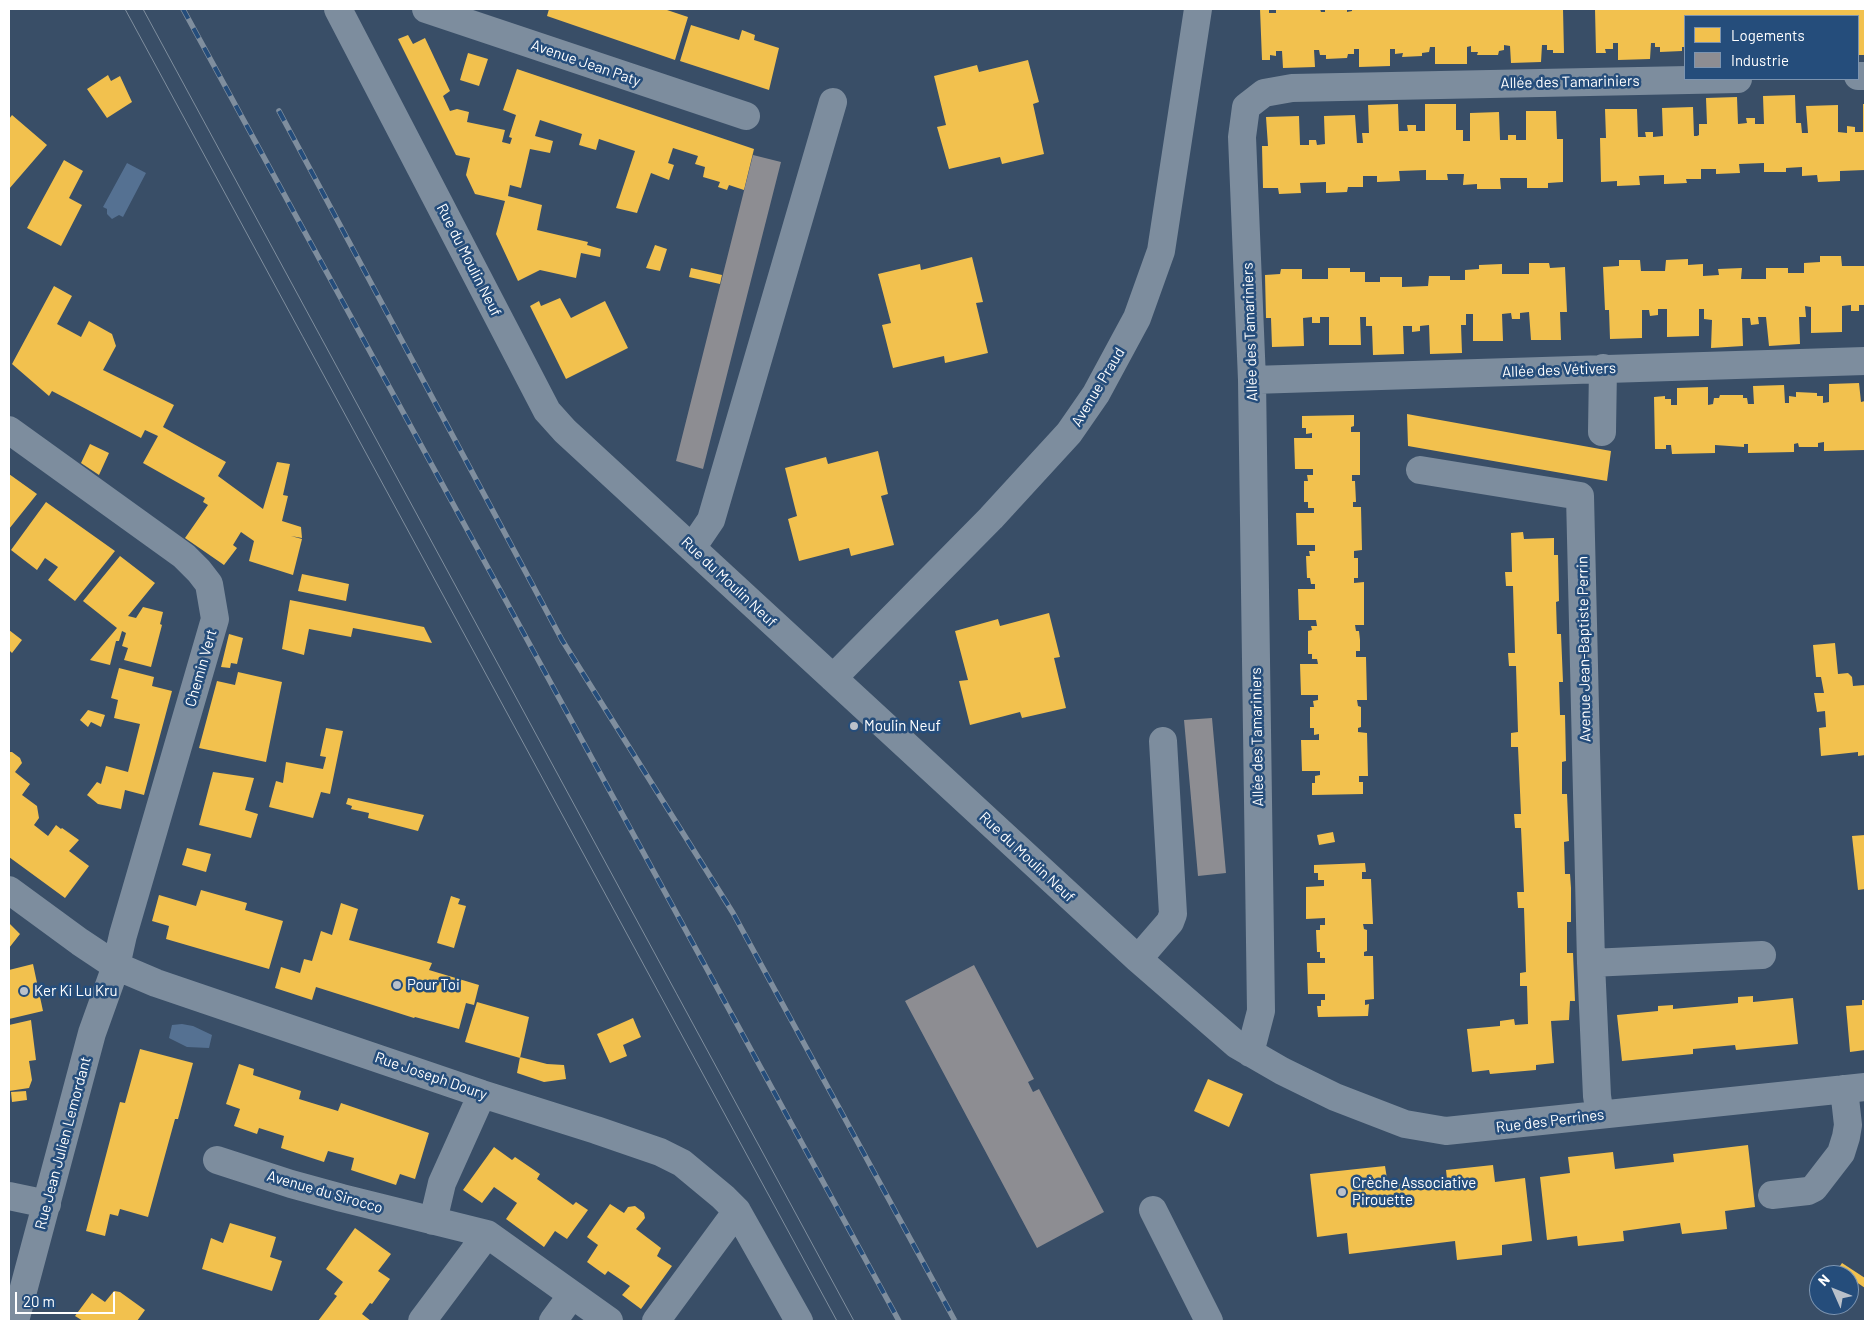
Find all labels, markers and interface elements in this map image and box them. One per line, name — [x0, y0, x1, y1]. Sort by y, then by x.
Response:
legend — [1684, 15, 1859, 80]
text: Logements — [1731, 26, 1805, 44]
street label: Avenue Jean Paty — [529, 36, 643, 90]
text: Industrie — [1731, 51, 1789, 69]
street label: Allée des Tamariniers — [1500, 72, 1640, 92]
street label: Rue du Moulin Neuf — [433, 201, 505, 319]
street label: Allée des Tamariniers — [1239, 262, 1261, 402]
street label: Avenue Praud — [1067, 344, 1129, 430]
street label: Allée des Vétivers — [1502, 359, 1616, 381]
street label: Rue du Moulin Neuf — [677, 533, 781, 631]
street label: Avenue Jean-Baptiste Perrin — [1573, 556, 1595, 742]
street label: Chemin Vert — [181, 627, 221, 709]
street label: Allée des Tamariniers — [1247, 667, 1267, 807]
place label: Moulin Neuf — [864, 717, 941, 735]
marker: Moulin Neuf — [848, 720, 860, 732]
street label: Rue du Moulin Neuf — [975, 808, 1079, 906]
place label: Pour Toi — [407, 976, 460, 994]
marker: Pour Toi — [391, 979, 403, 991]
place label: Ker Ki Lu Kru — [34, 982, 118, 1000]
marker: Ker Ki Lu Kru — [18, 985, 30, 997]
street label: Rue Joseph Doury — [372, 1048, 490, 1104]
street label: Rue Jean Julien Lemordant — [31, 1055, 95, 1231]
street label: Rue des Perrines — [1495, 1105, 1605, 1137]
street label: Avenue du Sirocco — [265, 1167, 385, 1217]
place label: Crèche Associative Pirouette — [1352, 1174, 1476, 1209]
marker: Crèche Associative Pirouette — [1336, 1186, 1348, 1198]
north arrow — [1809, 1265, 1859, 1315]
text: N — [1814, 1271, 1833, 1289]
scale bar — [18, 1282, 118, 1314]
text: 20 m — [23, 1292, 55, 1310]

